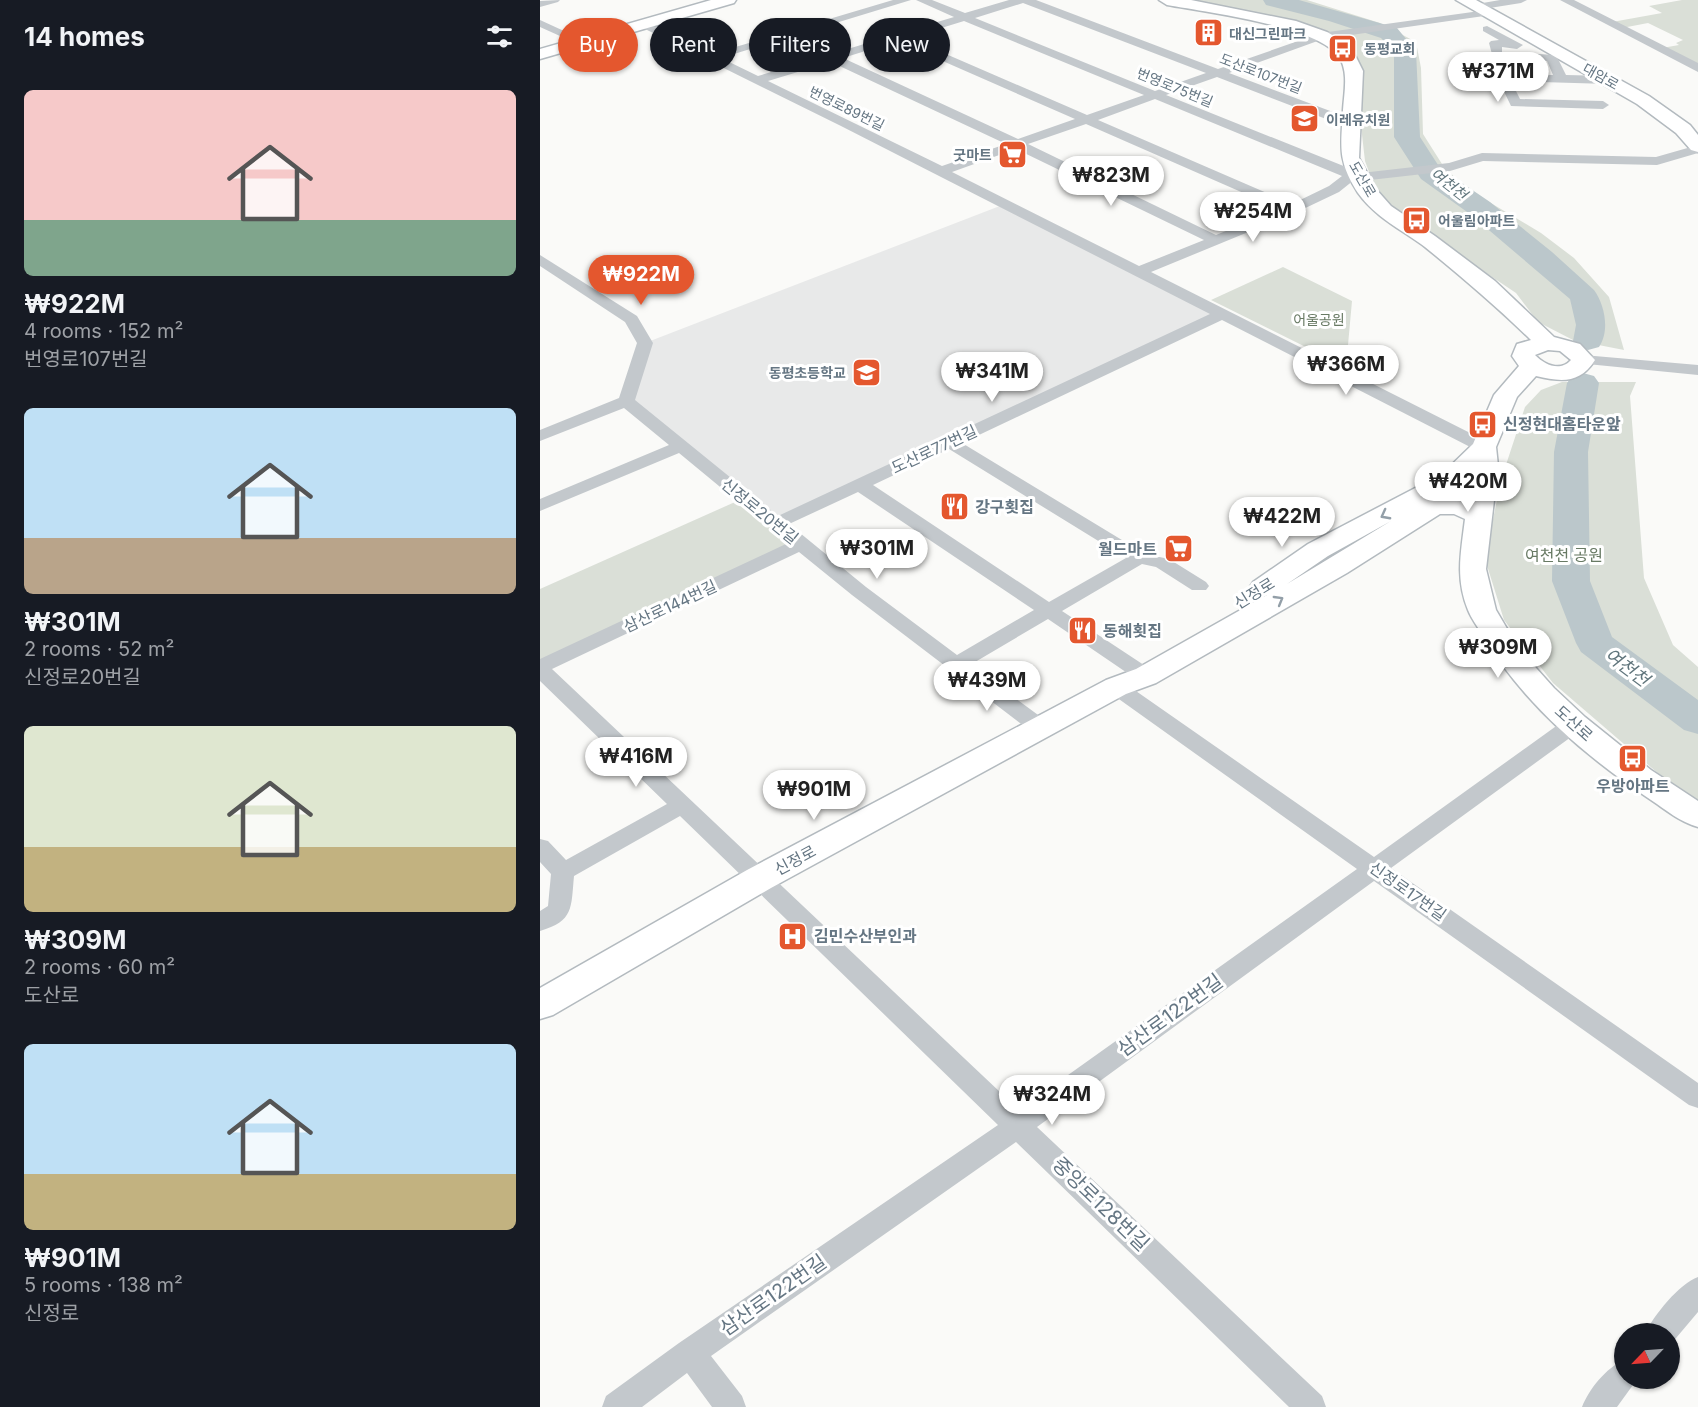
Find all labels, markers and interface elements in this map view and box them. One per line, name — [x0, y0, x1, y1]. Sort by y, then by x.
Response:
building icon: 대신그린파크 — [1192, 17, 1224, 49]
chip: Buy — [558, 18, 638, 72]
chip: Rent — [650, 18, 737, 72]
chip: Filters — [749, 18, 851, 72]
chip: New — [863, 18, 950, 72]
icon: filters — [483, 20, 516, 53]
text: 14 homes — [24, 21, 145, 52]
place label: 대신그린파크 — [1229, 25, 1306, 42]
bus stop icon: 동평교회 — [1327, 32, 1359, 64]
place label: 동평교회 — [1364, 40, 1416, 57]
street label: 도산로107번길 — [1218, 50, 1304, 96]
pin: ₩371M — [1456, 52, 1540, 103]
text: ₩371M — [1462, 59, 1534, 83]
street label: 대암로 — [1580, 59, 1622, 93]
street label: 번영로75번길 — [1134, 64, 1216, 110]
street label: 번영로89번길 — [807, 82, 887, 134]
school or university icon: 이레유치원 — [1289, 103, 1321, 135]
place label: 이레유치원 — [1326, 111, 1390, 128]
icon: home — [216, 129, 324, 237]
supermarket icon: 굿마트 — [997, 138, 1029, 170]
place label: 굿마트 — [953, 146, 992, 163]
pin: ₩823M — [1069, 156, 1153, 207]
street label: 도산로 — [1346, 158, 1380, 200]
text: ₩823M — [1072, 163, 1150, 187]
water label: 여천천 — [1427, 164, 1473, 206]
pin: ₩254M — [1211, 192, 1295, 243]
text: ₩254M — [1214, 199, 1292, 223]
bus stop icon: 어울림아파트 — [1401, 204, 1433, 236]
place label: 어울림아파트 — [1438, 212, 1515, 229]
pin: ₩922M — [599, 255, 683, 306]
text: ₩922M — [602, 262, 680, 286]
text: ₩922M — [24, 288, 125, 319]
park label: 어울공원 — [1293, 311, 1345, 328]
text: 4 rooms · 152 m² — [24, 319, 183, 343]
pin: ₩366M — [1304, 345, 1388, 396]
text: 번영로107번길 — [24, 347, 148, 371]
pin: ₩341M — [950, 352, 1034, 403]
text: ₩366M — [1307, 352, 1385, 376]
school or university icon: 동평초등학교 — [851, 356, 883, 388]
text: ₩341M — [955, 359, 1029, 383]
place label: 동평초등학교 — [769, 364, 846, 381]
bus stop icon: 신정현대홈타운앞 — [1466, 408, 1498, 440]
place label: 신정현대홈타운앞 — [1503, 414, 1621, 434]
street label: 도산로77번길 — [888, 420, 980, 478]
icon: home — [216, 447, 324, 555]
pin: ₩420M — [1426, 462, 1510, 513]
text: ₩420M — [1428, 469, 1508, 493]
street label: 신정로20번길 — [717, 474, 803, 548]
restaurant icon: 강구횟집 — [938, 491, 970, 523]
place label: 강구횟집 — [975, 497, 1034, 517]
pin: ₩422M — [1240, 497, 1324, 548]
text: ₩422M — [1243, 504, 1321, 528]
one-way arrow — [1381, 508, 1391, 519]
pin: ₩301M — [835, 529, 919, 580]
supermarket icon: 월드마트 — [1162, 533, 1194, 565]
text: ₩301M — [840, 536, 914, 560]
place label: 월드마트 — [1098, 539, 1157, 559]
park label: 여천천 공원 — [1525, 545, 1603, 565]
street label: 신정로 — [1230, 573, 1278, 613]
street label: 삼산로144번길 — [620, 576, 720, 636]
one-way arrow — [1273, 596, 1283, 607]
text: ₩301M — [24, 606, 121, 637]
restaurant icon: 동해횟집 — [1066, 615, 1098, 647]
place label: 동해횟집 — [1103, 621, 1162, 641]
pin: ₩309M — [1456, 628, 1540, 679]
text: ₩309M — [1459, 635, 1537, 659]
text: 2 rooms · 52 m² — [24, 637, 174, 661]
water label: 여천천 — [1601, 644, 1655, 692]
pin: ₩439M — [945, 661, 1029, 712]
text: 신정로20번길 — [24, 665, 141, 689]
text: ₩439M — [948, 668, 1026, 692]
street label: 도산로 — [1551, 701, 1597, 745]
pin: ₩416M — [594, 737, 678, 788]
bus stop icon: 우방아파트 — [1617, 742, 1649, 774]
text: ₩416M — [599, 744, 673, 768]
icon: home — [216, 765, 324, 873]
pin: ₩901M — [772, 770, 856, 821]
place label: 우방아파트 — [1596, 776, 1670, 796]
text: ₩901M — [777, 777, 851, 801]
street label: 신정로 — [771, 841, 819, 879]
street label: 신정로17번길 — [1366, 857, 1450, 925]
hospital icon: 김민수산부인과 — [777, 920, 809, 952]
text: ₩309M — [24, 924, 126, 955]
place label: 김민수산부인과 — [814, 926, 917, 946]
text: 2 rooms · 60 m² — [24, 955, 175, 979]
street label: 삼산로122번길 — [1113, 969, 1227, 1061]
text: 도산로 — [24, 983, 79, 1007]
pin: ₩324M — [1010, 1075, 1094, 1126]
text: ₩324M — [1013, 1082, 1091, 1106]
icon: home — [216, 1083, 324, 1191]
street label: 중앙로128번길 — [1048, 1152, 1154, 1256]
text: ₩901M — [24, 1242, 121, 1273]
street label: 삼산로122번길 — [715, 1249, 831, 1341]
text: 5 rooms · 138 m² — [24, 1273, 183, 1297]
text: 신정로 — [24, 1301, 79, 1325]
north arrow — [1614, 1323, 1680, 1389]
map controls — [1614, 1323, 1680, 1389]

